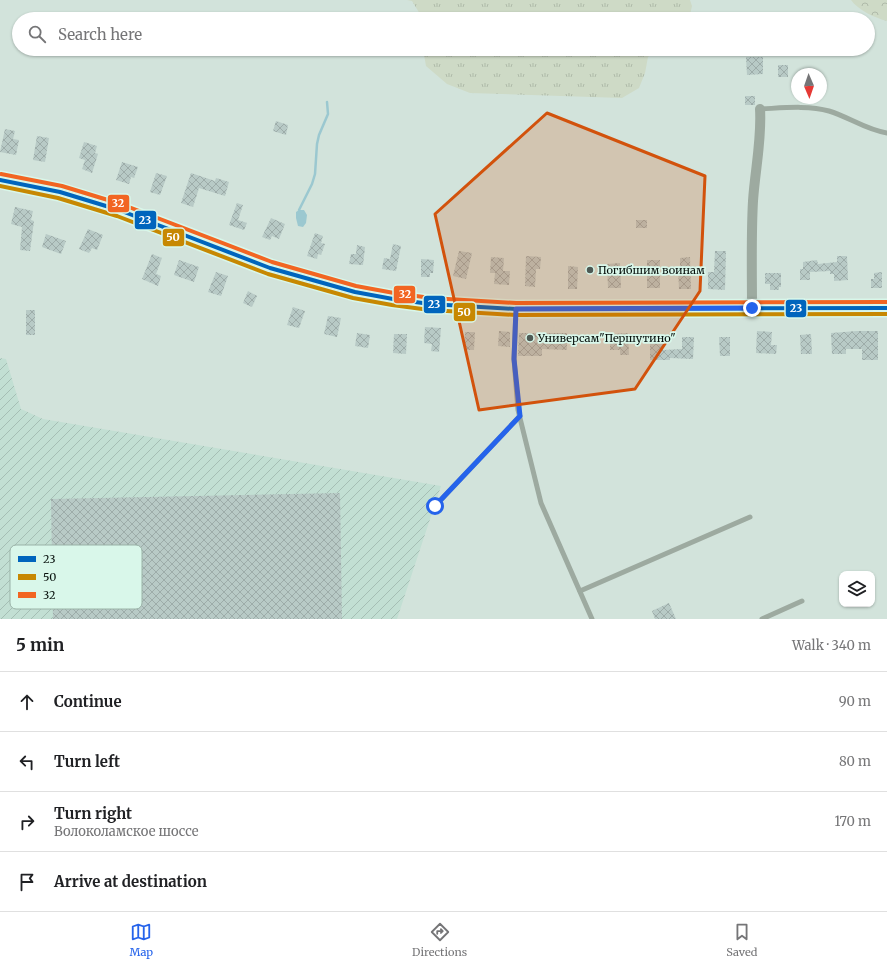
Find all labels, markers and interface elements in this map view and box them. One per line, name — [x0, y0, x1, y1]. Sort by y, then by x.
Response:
search box — [12, 12, 875, 56]
icon: search — [26, 23, 48, 45]
text: Search here — [58, 25, 142, 44]
north arrow — [791, 68, 827, 104]
line badge: 32 — [107, 194, 130, 213]
text: 32 — [112, 196, 125, 210]
line badge: 23 — [134, 210, 157, 230]
text: 23 — [139, 213, 151, 227]
line badge: 50 — [162, 228, 185, 247]
text: 50 — [166, 230, 180, 244]
place label: Погибшим воинам — [598, 263, 705, 277]
marker: Погибшим воинам — [585, 265, 595, 275]
line badge: 32 — [393, 285, 416, 304]
text: 32 — [399, 287, 412, 301]
line badge: 23 — [423, 295, 446, 314]
text: 23 — [428, 297, 440, 311]
route end — [743, 299, 761, 317]
line badge: 23 — [785, 299, 807, 318]
text: 23 — [790, 301, 802, 315]
line badge: 50 — [453, 302, 476, 322]
text: 50 — [457, 305, 471, 319]
place label: Универсам"Першутино" — [537, 331, 676, 345]
marker: Универсам"Першутино" — [525, 333, 535, 343]
route start — [426, 497, 444, 515]
legend — [10, 545, 142, 609]
text: 23 — [43, 552, 55, 566]
text: 50 — [43, 570, 56, 584]
map controls — [839, 571, 875, 607]
button: layers — [839, 571, 875, 607]
text: 32 — [43, 588, 56, 602]
text: 5 min — [16, 634, 64, 656]
text: Walk · 340 m — [792, 637, 871, 654]
icon: ahead — [16, 691, 38, 713]
text: Continue — [54, 692, 122, 711]
text: 90 m — [839, 693, 871, 710]
icon: left — [16, 751, 38, 773]
text: Turn left — [54, 752, 120, 771]
text: 80 m — [839, 753, 871, 770]
text: Turn right — [54, 804, 132, 823]
icon: right — [16, 811, 38, 833]
text: 170 m — [834, 813, 871, 830]
text: Волоколамское шоссе — [54, 823, 199, 840]
icon: arrive — [16, 871, 38, 893]
text: Arrive at destination — [54, 872, 207, 891]
tab: Map — [130, 921, 153, 959]
tab: Directions — [412, 921, 467, 959]
tab: Saved — [726, 921, 757, 959]

